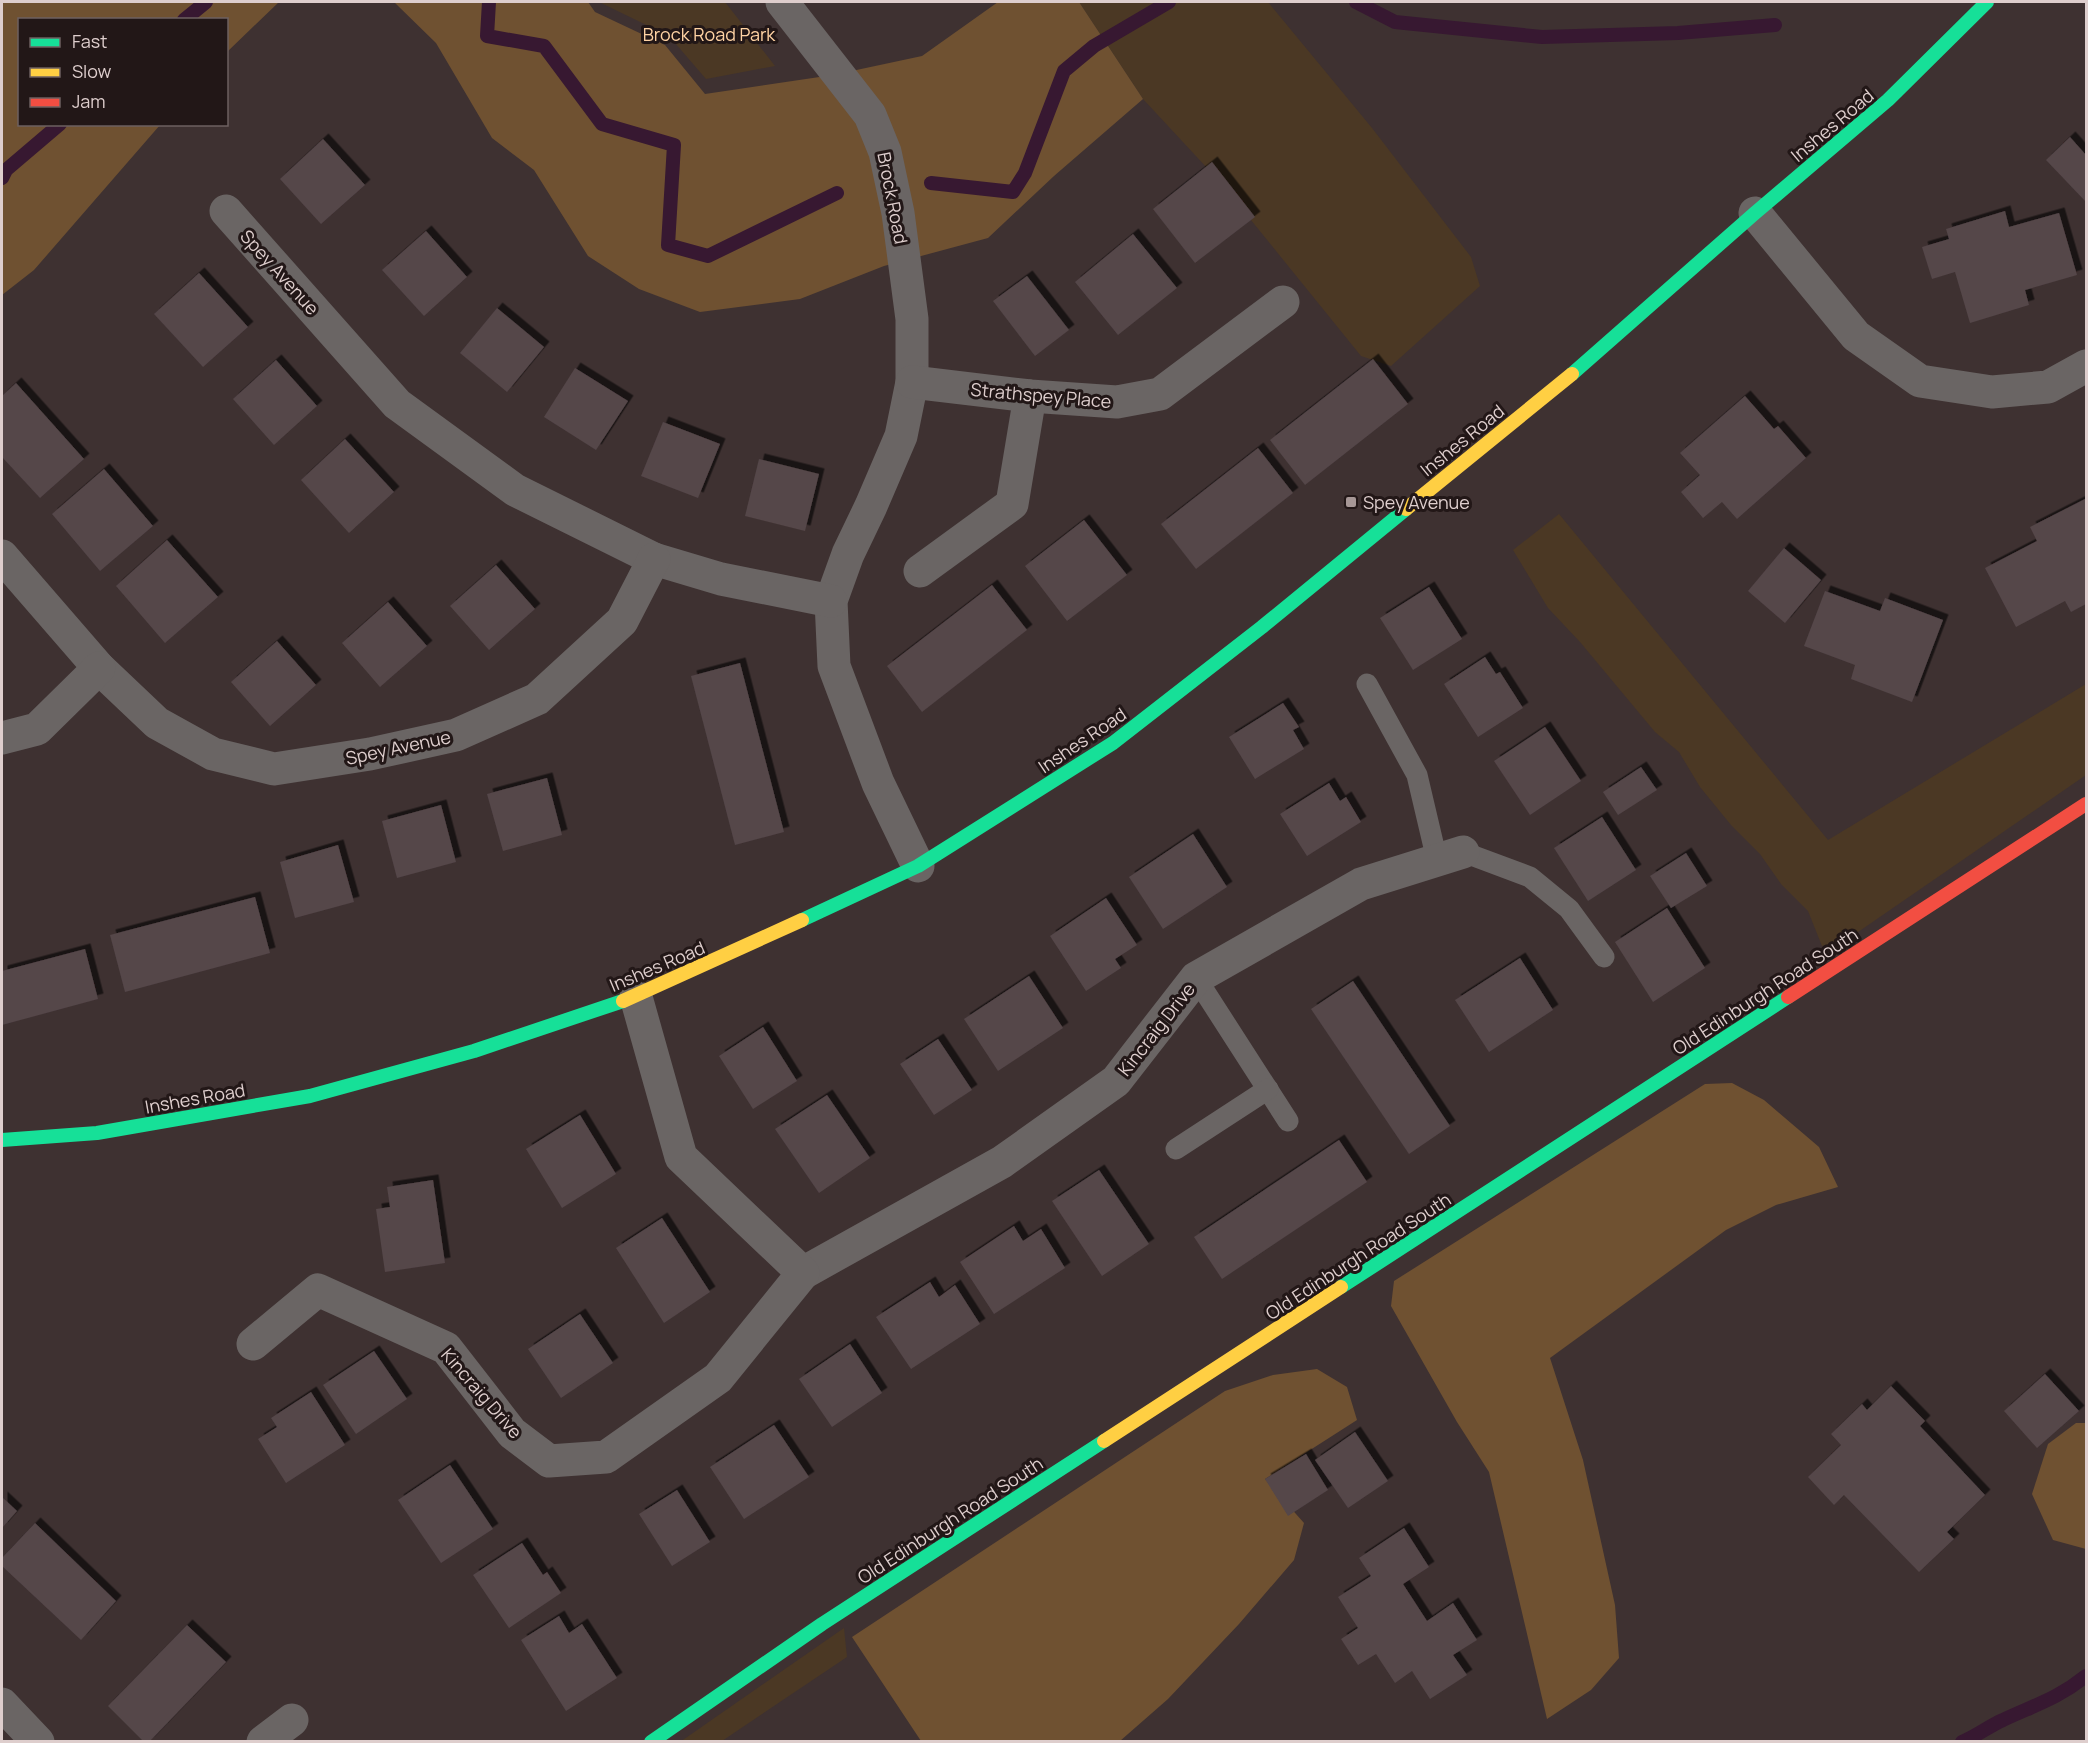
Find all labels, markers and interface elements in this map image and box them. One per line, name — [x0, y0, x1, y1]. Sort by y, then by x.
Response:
legend — [18, 18, 228, 126]
park label: Brock Road Park — [643, 22, 776, 46]
text: Fast — [72, 29, 107, 53]
text: Slow — [72, 59, 112, 83]
street label: Inshes Road — [1785, 83, 1879, 167]
text: Jam — [72, 89, 106, 113]
street label: Brock Road — [872, 150, 914, 246]
street label: Spey Avenue — [235, 224, 325, 320]
street label: Strathspey Place — [970, 377, 1112, 413]
street label: Inshes Road — [1415, 399, 1509, 481]
place label: Spey Avenue — [1363, 490, 1470, 514]
marker: Spey Avenue — [1344, 495, 1358, 509]
street label: Inshes Road — [1033, 702, 1131, 778]
street label: Spey Avenue — [343, 724, 453, 770]
street label: Old Edinburgh Road South — [1668, 922, 1862, 1060]
street label: Inshes Road — [606, 935, 708, 997]
street label: Kincraig Drive — [1112, 977, 1200, 1081]
street label: Inshes Road — [143, 1077, 247, 1119]
street label: Old Edinburgh Road South — [1261, 1187, 1455, 1325]
street label: Kincraig Drive — [436, 1343, 528, 1443]
street label: Old Edinburgh Road South — [853, 1451, 1047, 1589]

